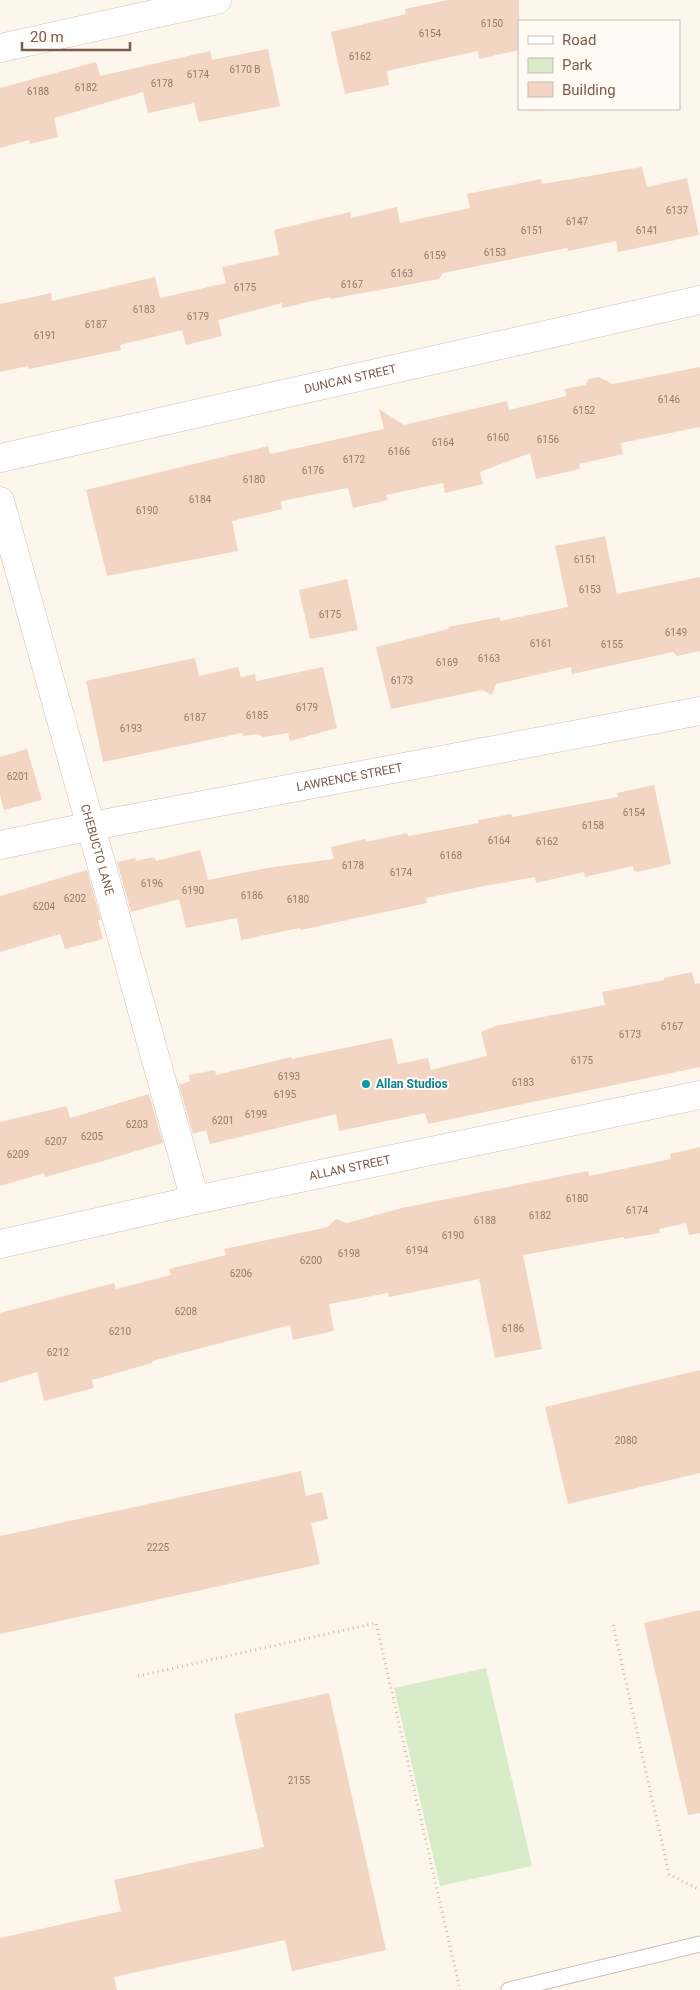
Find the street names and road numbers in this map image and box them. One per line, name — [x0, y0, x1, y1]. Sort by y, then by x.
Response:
street label: DUNCAN STREET — [303, 362, 398, 396]
street label: LAWRENCE STREET — [295, 760, 404, 794]
street label: CHEBUCTO LANE — [78, 802, 117, 897]
street label: ALLAN STREET — [308, 1153, 392, 1183]

